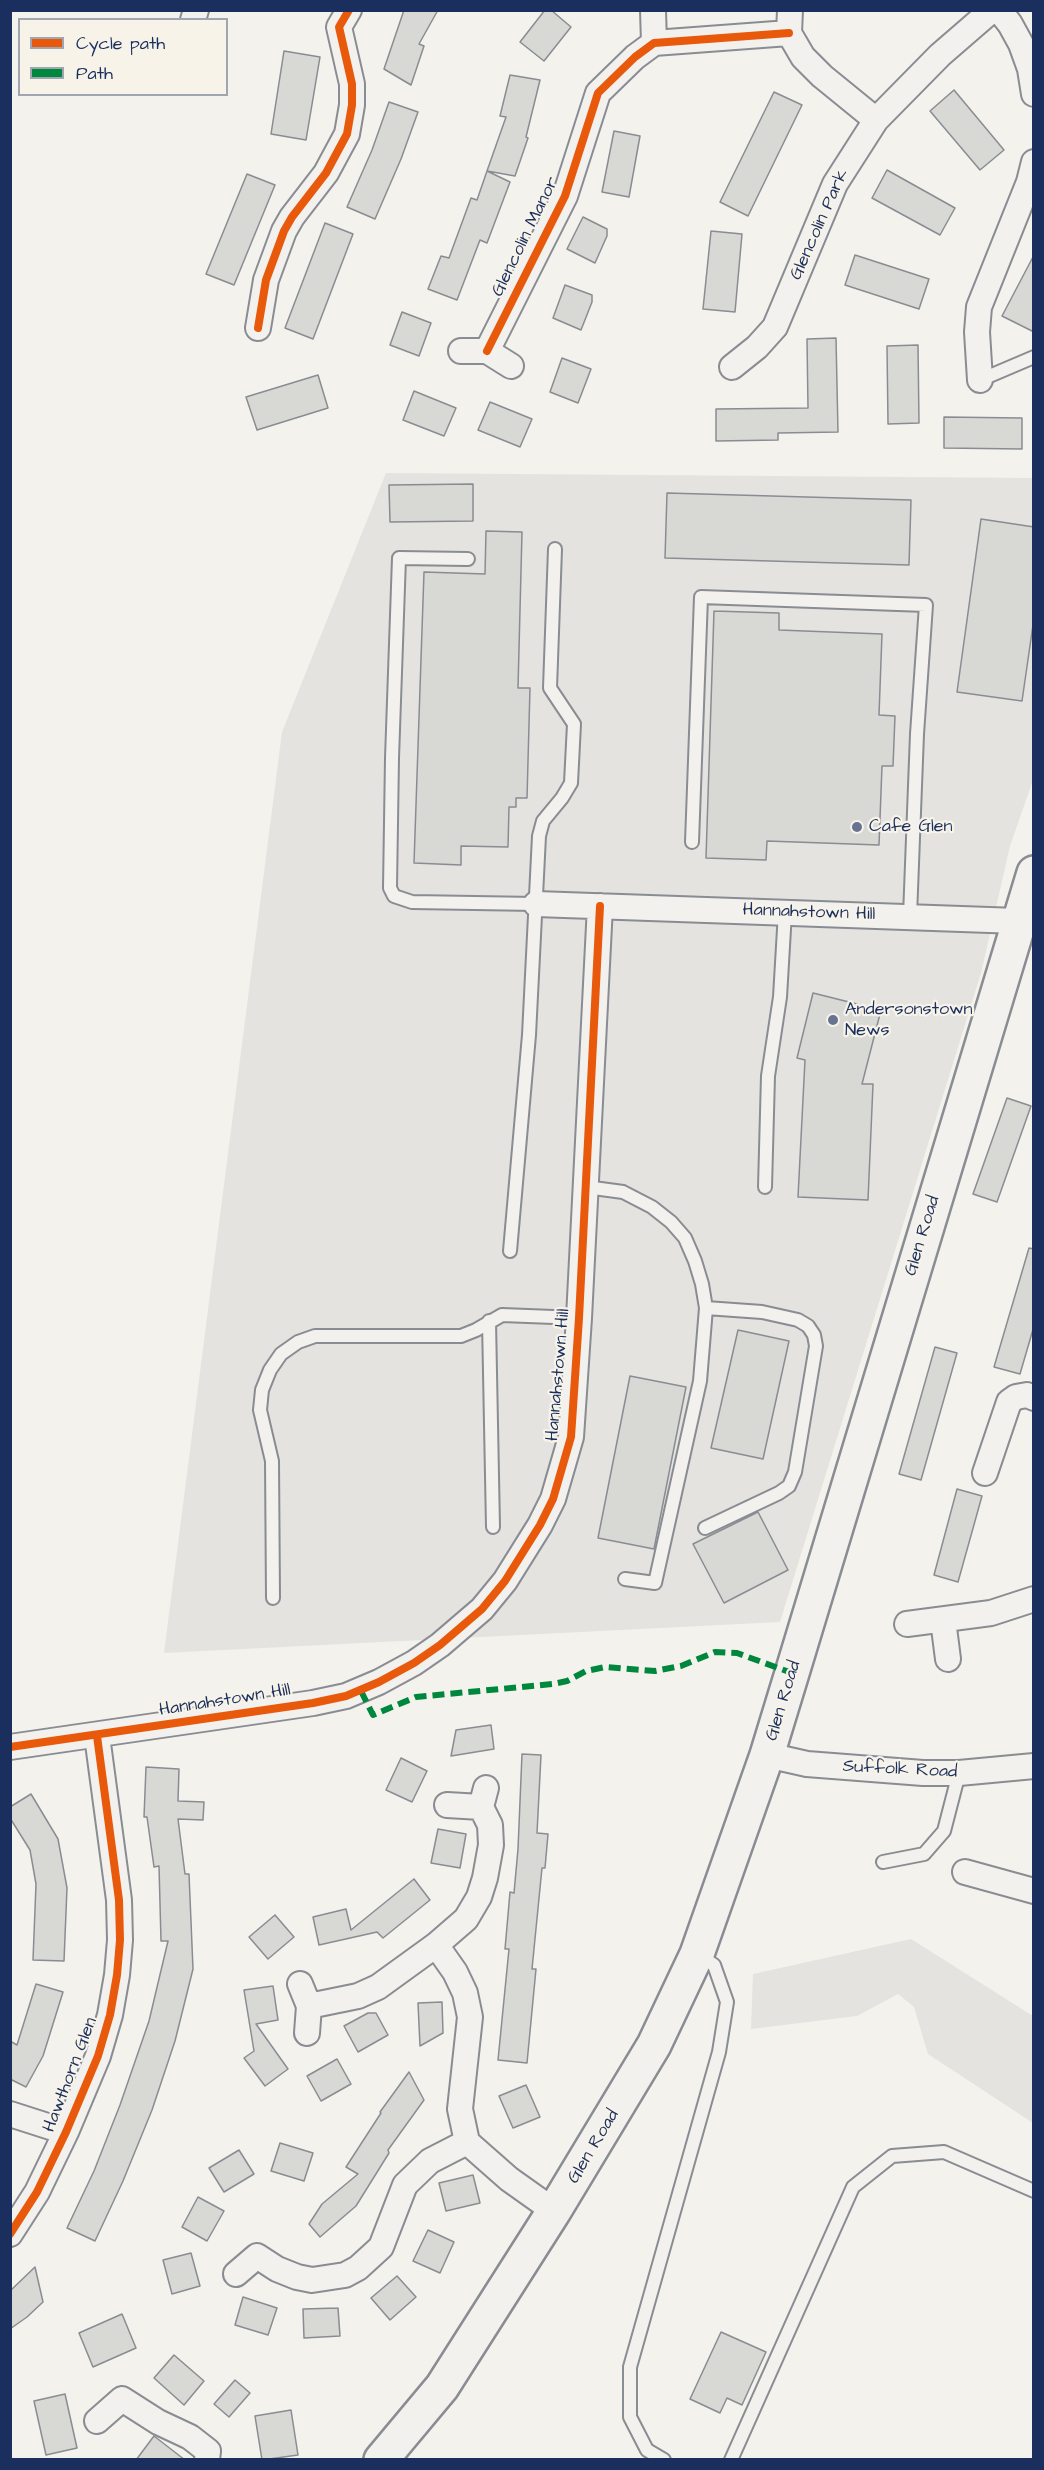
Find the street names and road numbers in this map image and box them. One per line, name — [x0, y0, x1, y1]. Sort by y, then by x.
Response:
street label: Glencolin Park — [786, 166, 854, 284]
street label: Glencolin Manor — [488, 174, 564, 300]
street label: Hannahstown Hill — [742, 900, 876, 926]
street label: Glen Road — [901, 1193, 945, 1279]
street label: Hannahstown Hill — [542, 1308, 576, 1442]
street label: Glen Road — [762, 1658, 806, 1744]
street label: Hannahstown Hill — [158, 1680, 292, 1722]
street label: Suffolk Road — [842, 1756, 958, 1784]
street label: Hawthorn Glen — [39, 2015, 103, 2135]
street label: Glen Road — [563, 2106, 625, 2188]

